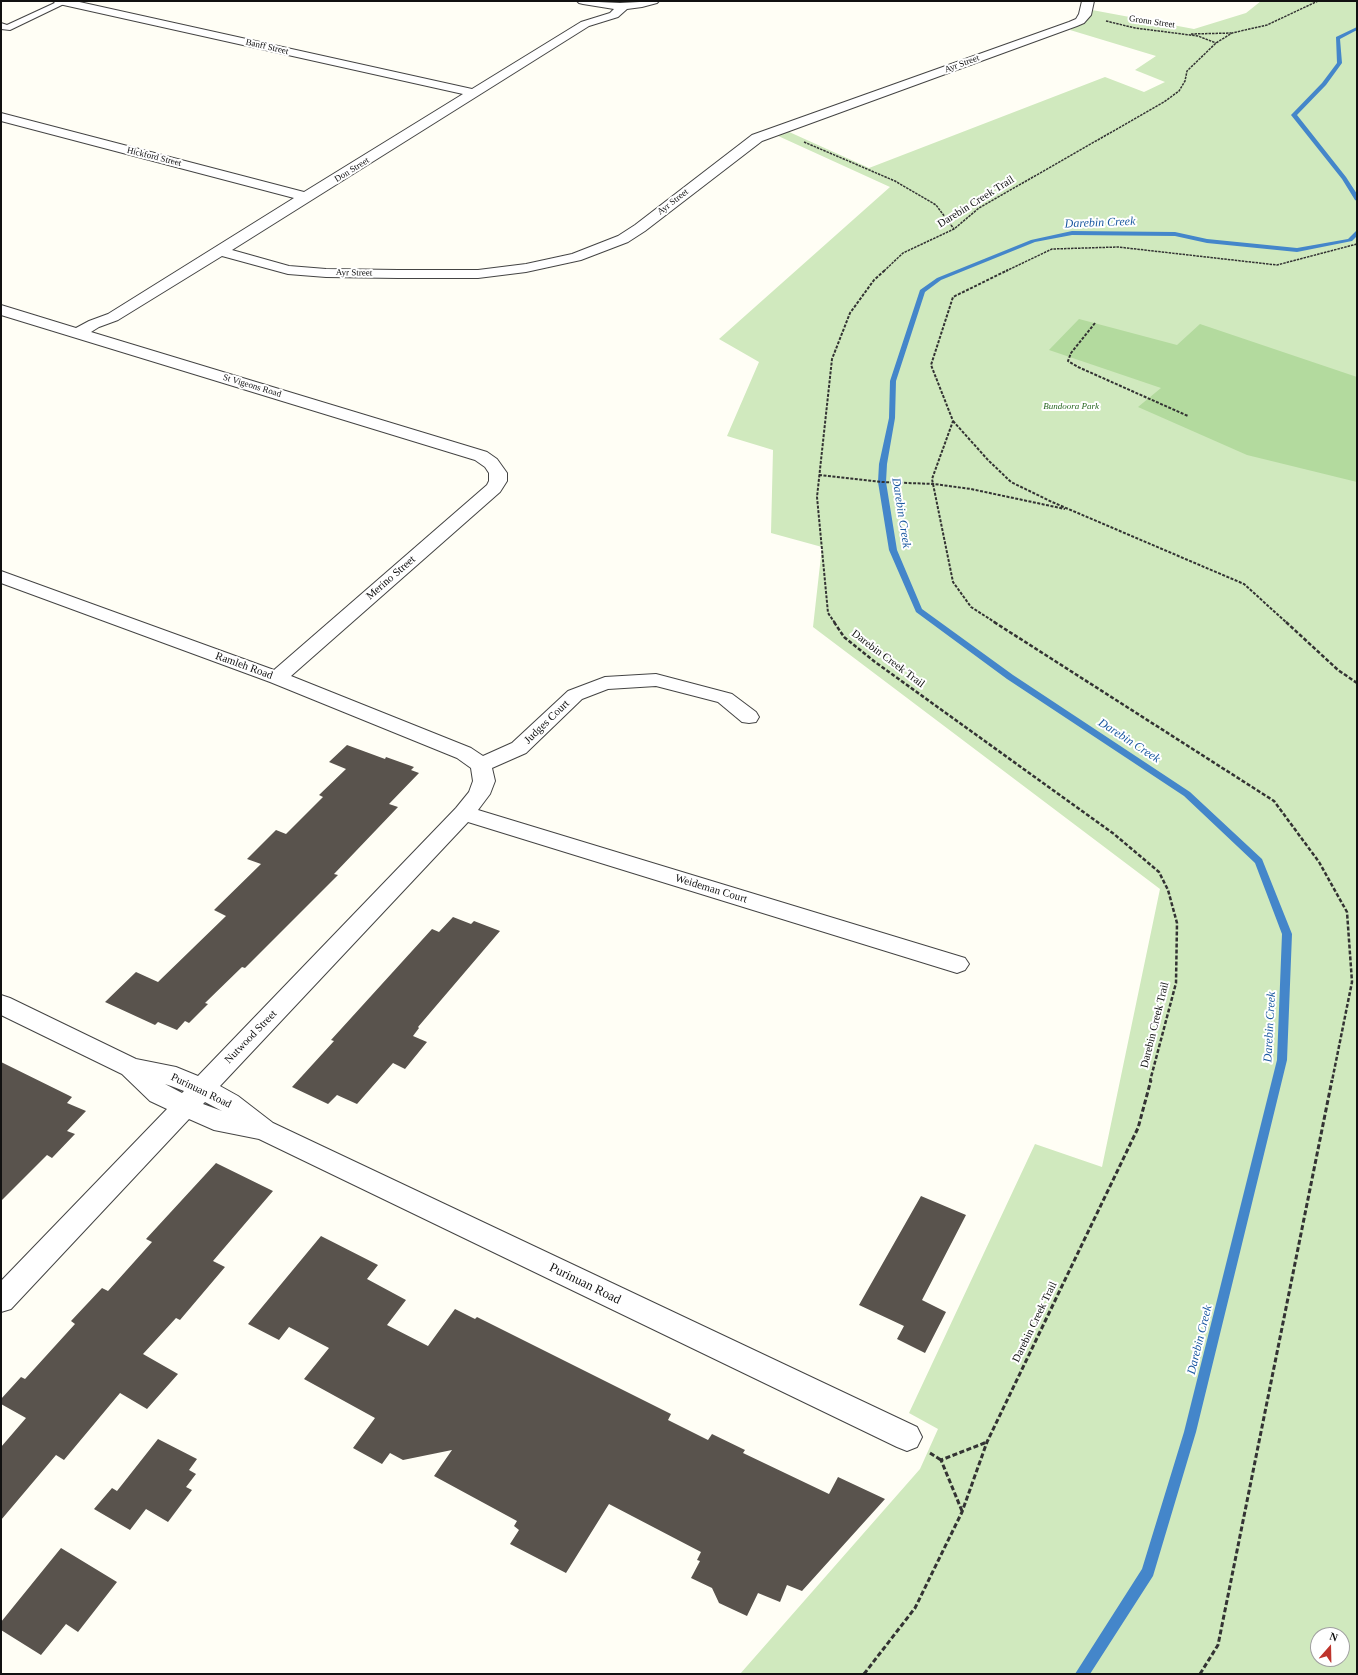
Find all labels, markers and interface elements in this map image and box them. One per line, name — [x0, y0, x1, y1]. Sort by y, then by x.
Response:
street label: Gronn Street — [1128, 13, 1176, 31]
street label: Banff Street — [245, 37, 289, 57]
street label: Ayr Street — [943, 53, 981, 75]
street label: Hickford Street — [126, 145, 182, 169]
street label: Don Street — [333, 155, 371, 185]
street label: Darebin Creek Trail — [935, 173, 1017, 231]
street label: Ayr Street — [655, 187, 691, 217]
water label: Darebin Creek — [1064, 215, 1136, 231]
street label: Ayr Street — [336, 267, 372, 279]
street label: St Vigeons Road — [222, 372, 282, 400]
park label: Bundoora Park — [1043, 402, 1099, 412]
water label: Darebin Creek — [888, 477, 914, 549]
street label: Merino Street — [364, 553, 418, 603]
street label: Darebin Creek Trail — [849, 627, 927, 691]
street label: Ramleh Road — [213, 650, 275, 682]
street label: Judges Court — [522, 697, 572, 747]
water label: Darebin Creek — [1095, 716, 1163, 766]
street label: Weideman Court — [673, 872, 749, 906]
street label: Darebin Creek Trail — [1138, 981, 1172, 1069]
water label: Darebin Creek — [1261, 991, 1279, 1063]
street label: Nutwood Street — [222, 1007, 280, 1067]
street label: Purinuan Road — [169, 1071, 233, 1111]
street label: Purinuan Road — [547, 1260, 623, 1308]
street label: Darebin Creek Trail — [1010, 1279, 1060, 1365]
water label: Darebin Creek — [1184, 1304, 1216, 1376]
north arrow — [1310, 1627, 1350, 1667]
text: N — [1328, 1630, 1340, 1644]

